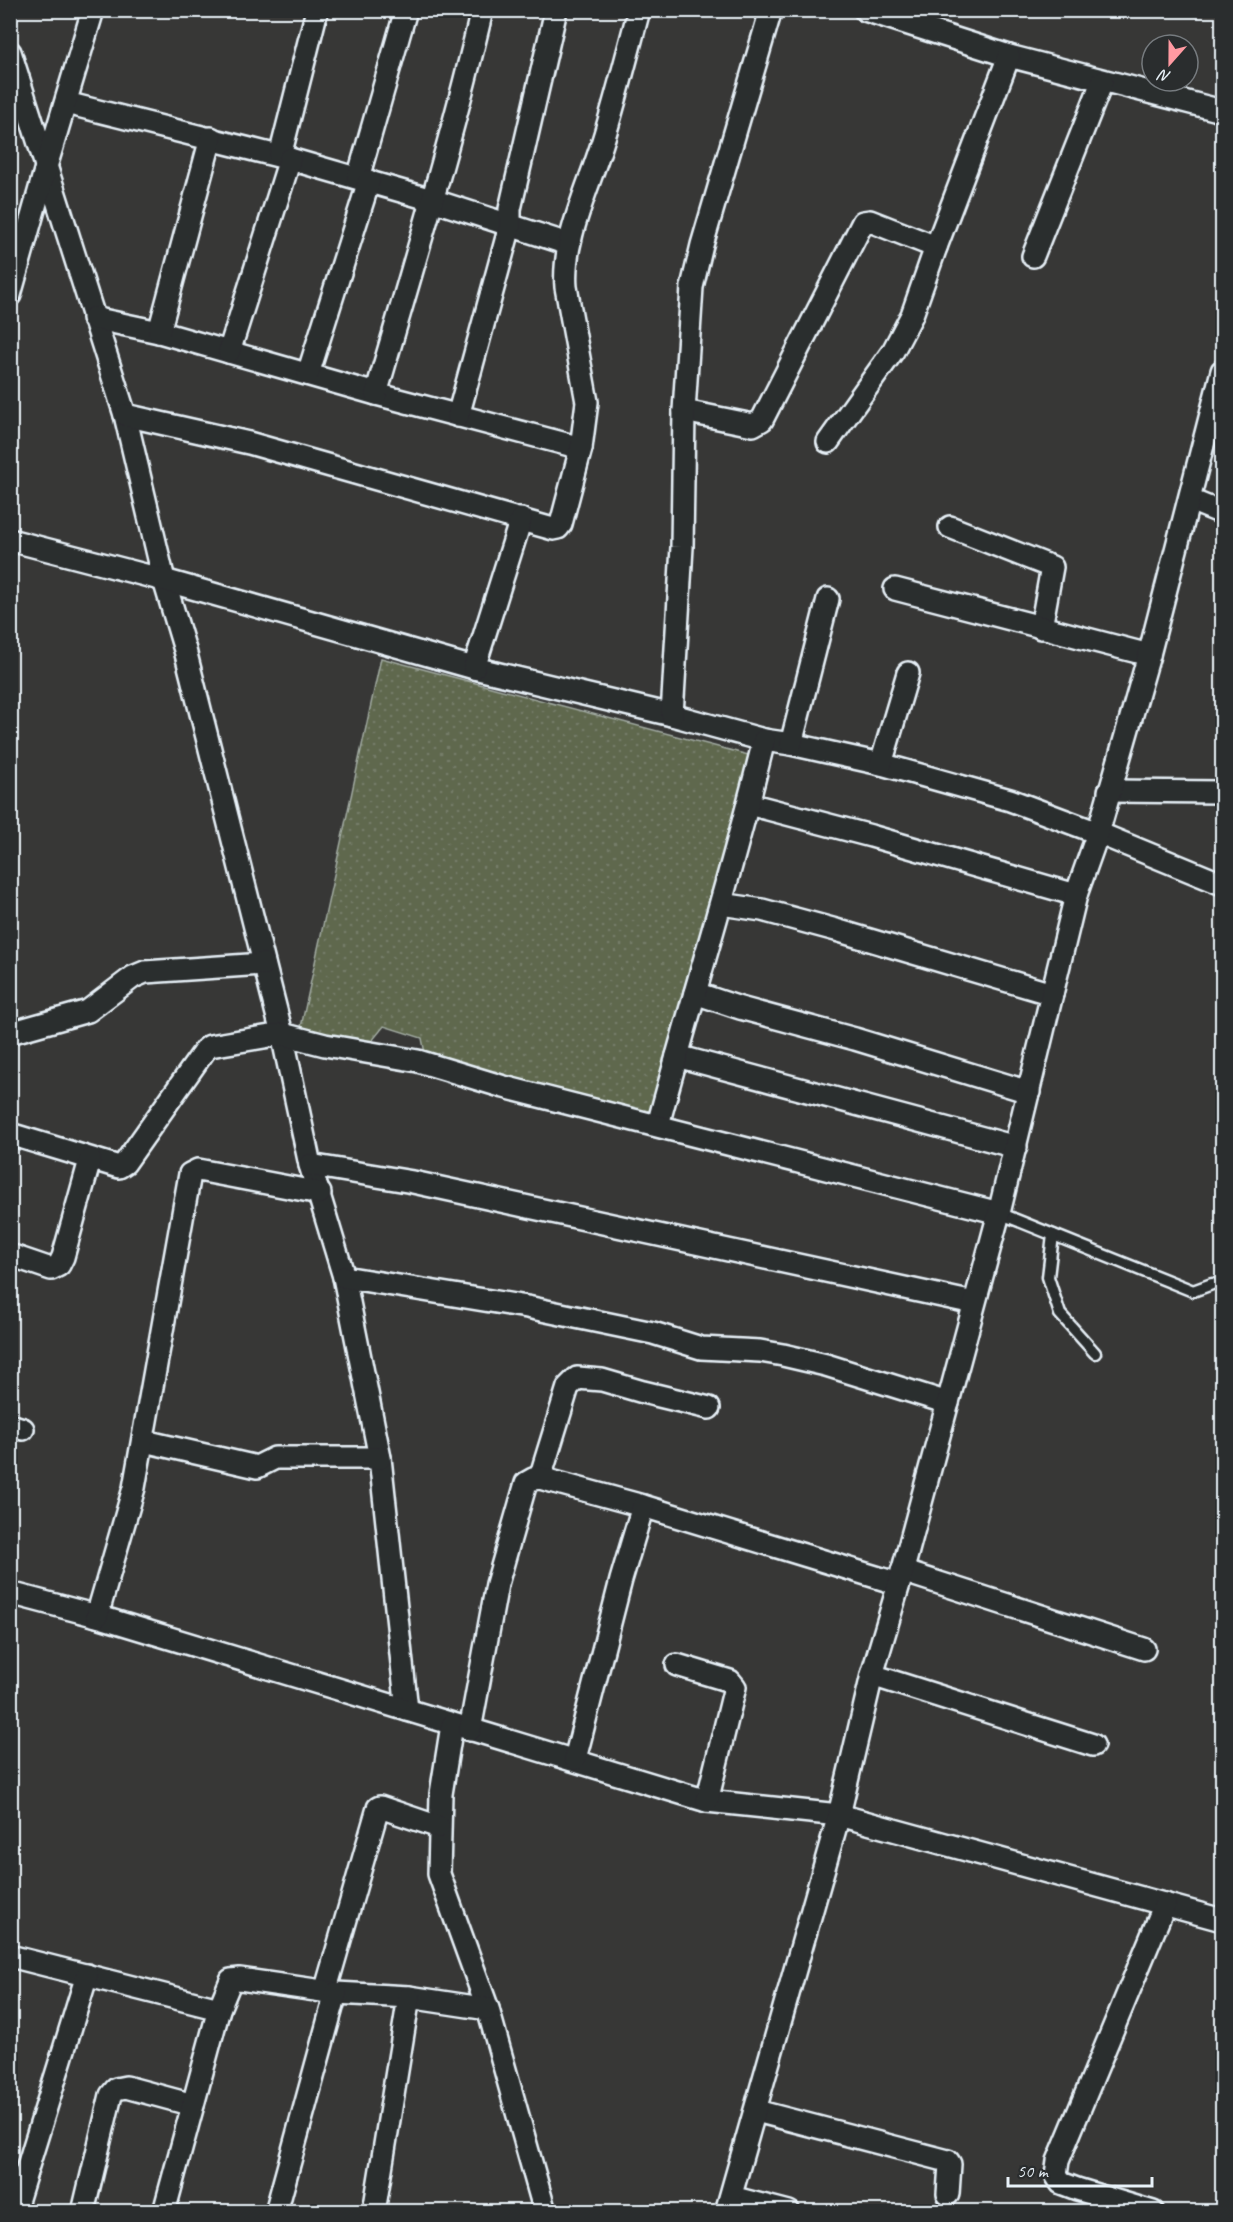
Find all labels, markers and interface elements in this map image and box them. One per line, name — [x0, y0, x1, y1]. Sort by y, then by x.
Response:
north arrow — [1140, 33, 1200, 93]
text: N — [1154, 64, 1173, 87]
scale bar — [1008, 2150, 1152, 2188]
text: 50 m — [1017, 2160, 1050, 2182]

